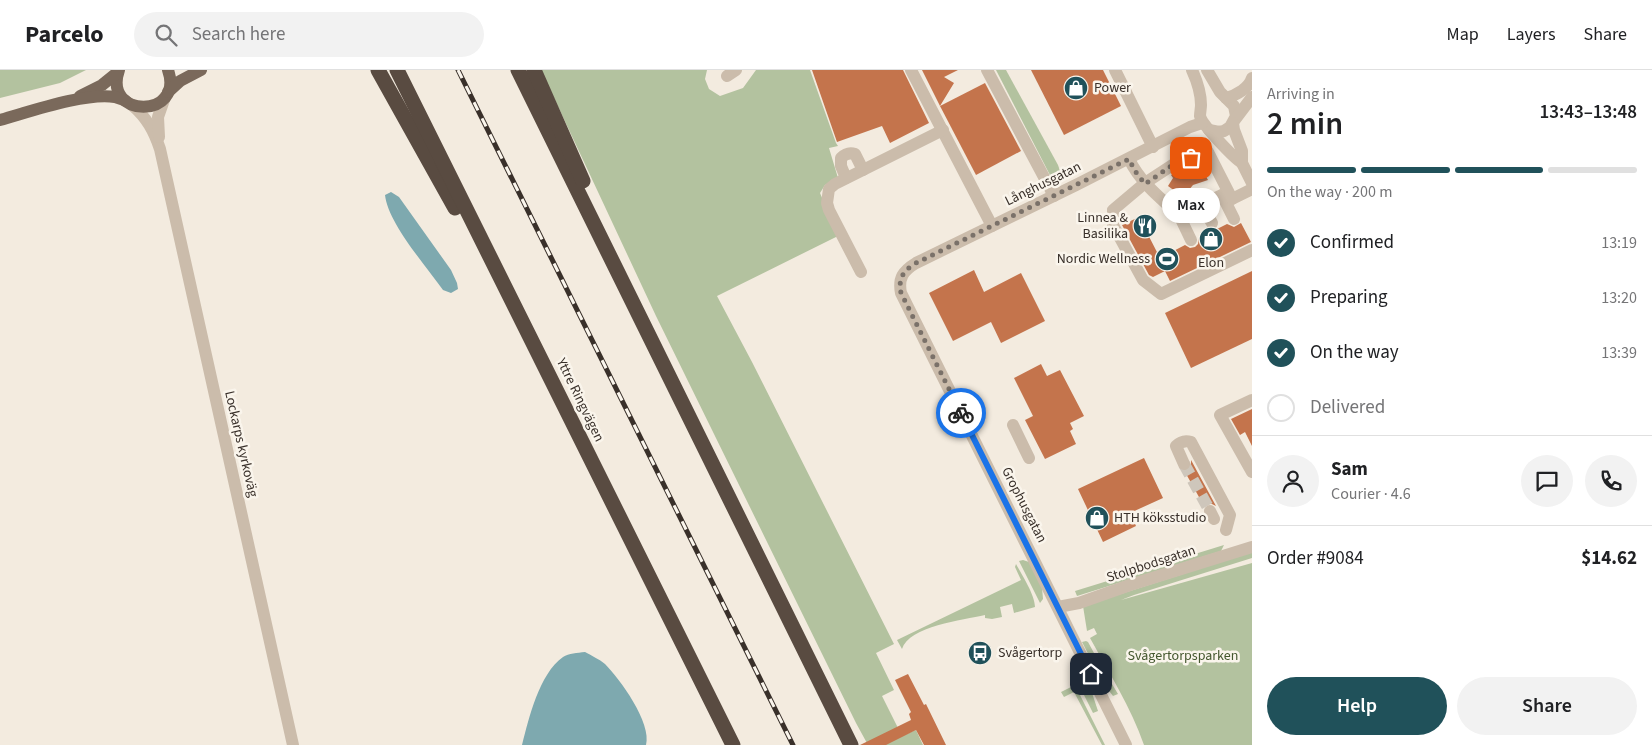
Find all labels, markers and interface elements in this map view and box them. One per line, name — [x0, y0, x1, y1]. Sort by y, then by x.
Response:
search box — [134, 12, 484, 57]
text: Parcelo — [25, 17, 104, 52]
icon: search — [152, 21, 180, 49]
text: Search here — [192, 21, 285, 48]
text: Map — [1447, 22, 1479, 47]
text: Layers — [1507, 22, 1556, 47]
text: Share — [1584, 22, 1627, 47]
shop icon: Power — [1063, 75, 1089, 101]
place label: Power — [1094, 78, 1131, 98]
text: Arriving in — [1267, 83, 1335, 105]
text: 13:43–13:48 — [1539, 99, 1637, 126]
text: 2 min — [1267, 101, 1343, 147]
pin — [1170, 137, 1212, 179]
icon: bag — [1177, 144, 1205, 172]
street label: Långhusgatan — [1002, 157, 1084, 211]
text: On the way · 200 m — [1267, 181, 1392, 203]
callout: Max — [1162, 188, 1220, 223]
text: Max — [1177, 194, 1205, 216]
place label: Linnea & Basilika — [1077, 208, 1128, 244]
restaurant icon: Linnea & Basilika — [1132, 213, 1158, 239]
shop icon: Elon — [1198, 226, 1224, 252]
icon: check — [1267, 229, 1295, 257]
text: Confirmed — [1310, 229, 1394, 256]
text: 13:19 — [1601, 232, 1637, 254]
sports icon: Nordic Wellness — [1154, 246, 1180, 272]
place label: Nordic Wellness — [1057, 249, 1150, 269]
place label: Elon — [1198, 253, 1224, 273]
icon: check — [1267, 284, 1295, 312]
text: Preparing — [1310, 284, 1388, 311]
text: 13:20 — [1601, 287, 1637, 309]
icon: check — [1267, 339, 1295, 367]
text: On the way — [1310, 339, 1399, 366]
text: 13:39 — [1601, 342, 1637, 364]
street label: Yttre Ringvägen — [551, 354, 609, 445]
courier — [936, 388, 986, 438]
street label: Lockarps kyrkoväg — [219, 389, 263, 499]
text: Delivered — [1310, 394, 1385, 421]
icon: bike — [947, 399, 975, 427]
button: person — [1267, 455, 1319, 507]
button: chat — [1521, 455, 1573, 507]
button: phone — [1585, 455, 1637, 507]
text: Sam — [1331, 456, 1368, 483]
street label: Grophusgatan — [996, 464, 1052, 546]
text: Courier · 4.6 — [1331, 483, 1411, 505]
shop icon: HTH köksstudio — [1084, 505, 1110, 531]
place label: HTH köksstudio — [1114, 508, 1206, 528]
street label: Stolpbodsgatan — [1104, 540, 1198, 588]
text: Order #9084 — [1267, 545, 1364, 572]
text: $14.62 — [1581, 545, 1637, 572]
bus stop icon: Svågertorp — [967, 640, 993, 666]
place label: Svågertorp — [998, 643, 1062, 663]
park label: Svågertorpsparken — [1128, 646, 1238, 666]
pin — [1070, 653, 1112, 695]
icon: home — [1077, 660, 1105, 688]
button: Help — [1267, 677, 1447, 735]
button: Share — [1457, 677, 1637, 735]

